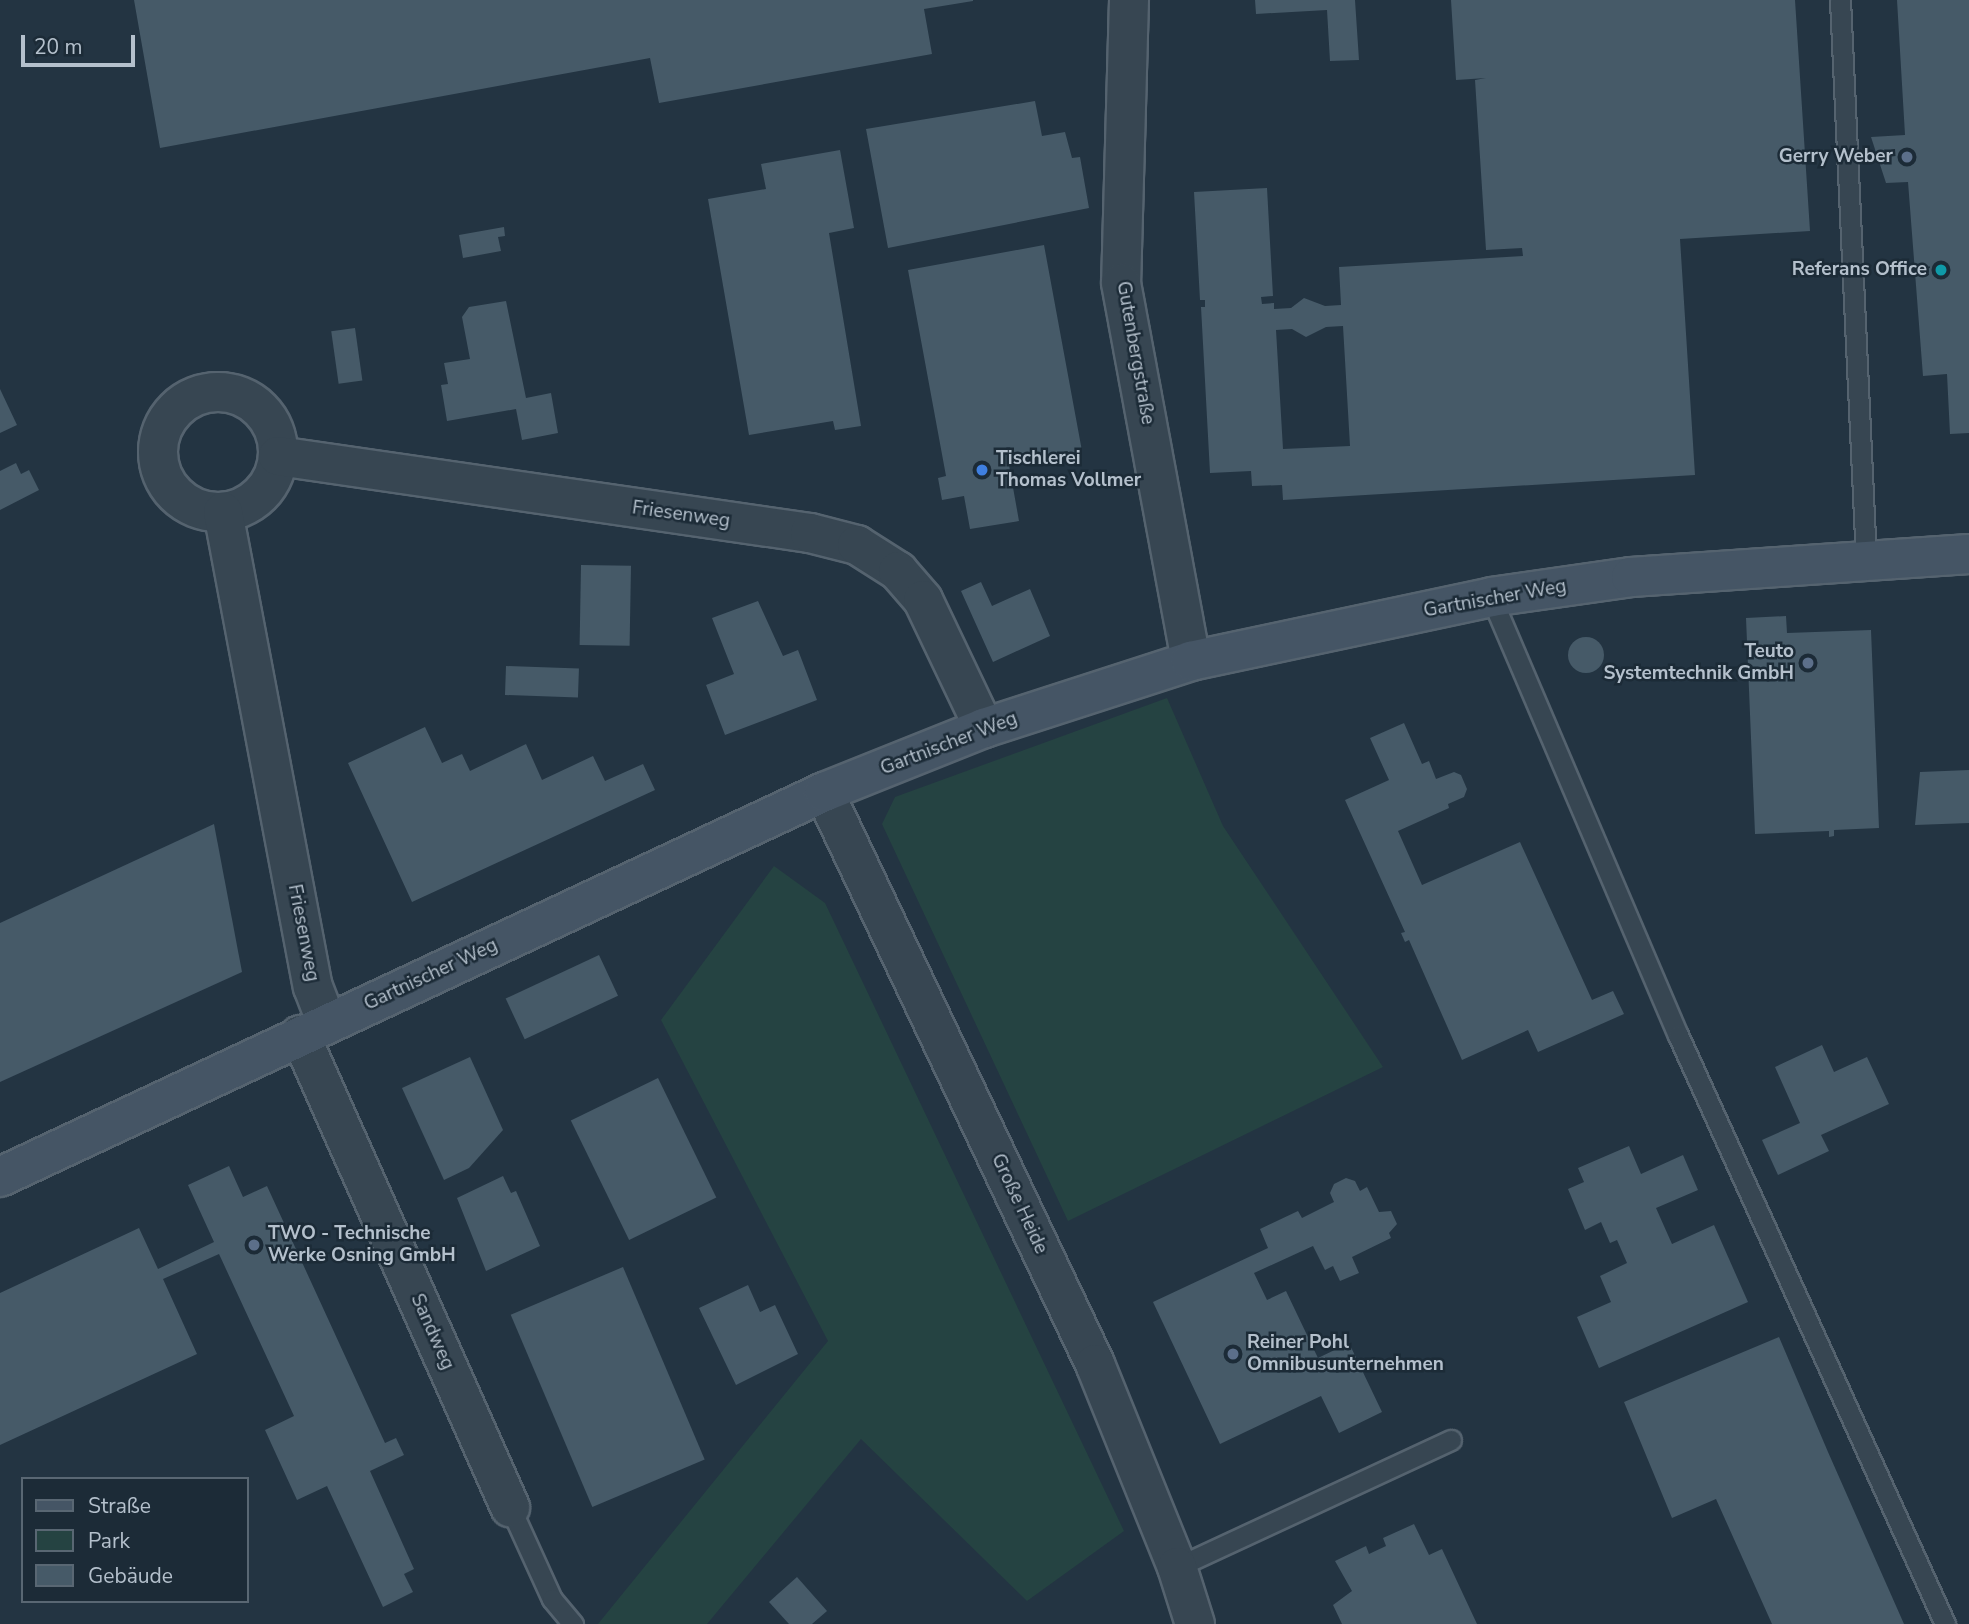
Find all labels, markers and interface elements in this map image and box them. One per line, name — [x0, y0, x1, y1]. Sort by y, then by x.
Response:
scale bar — [24, 21, 138, 65]
text: 20 m — [34, 33, 83, 61]
place label: Gerry Weber — [1779, 146, 1893, 168]
marker: Gerry Weber — [1899, 149, 1915, 165]
place label: Referans Office — [1792, 259, 1927, 281]
marker: Referans Office — [1933, 262, 1949, 278]
street label: Gutenbergstraße — [1111, 280, 1159, 426]
place label: Tischlerei Thomas Vollmer — [996, 448, 1141, 492]
marker: Tischlerei Thomas Vollmer — [974, 462, 990, 478]
street label: Friesenweg — [631, 497, 731, 533]
street label: Gartnischer Weg — [1422, 575, 1568, 623]
place label: Teuto Systemtechnik GmbH — [1603, 641, 1794, 685]
marker: Teuto Systemtechnik GmbH — [1800, 655, 1816, 671]
street label: Gartnischer Weg — [877, 707, 1021, 781]
street label: Friesenweg — [282, 882, 324, 984]
street label: Gartnischer Weg — [361, 934, 501, 1016]
street label: Große Heide — [986, 1150, 1052, 1258]
place label: TWO - Technische Werke Osning GmbH — [268, 1223, 456, 1267]
marker: TWO - Technische Werke Osning GmbH — [246, 1237, 262, 1253]
street label: Sandweg — [405, 1290, 459, 1374]
place label: Reiner Pohl Omnibusunternehmen — [1247, 1332, 1444, 1376]
marker: Reiner Pohl Omnibusunternehmen — [1225, 1346, 1241, 1362]
legend — [21, 1477, 248, 1603]
text: Straße — [88, 1492, 151, 1520]
text: Park — [88, 1527, 130, 1555]
text: Gebäude — [88, 1562, 173, 1590]

